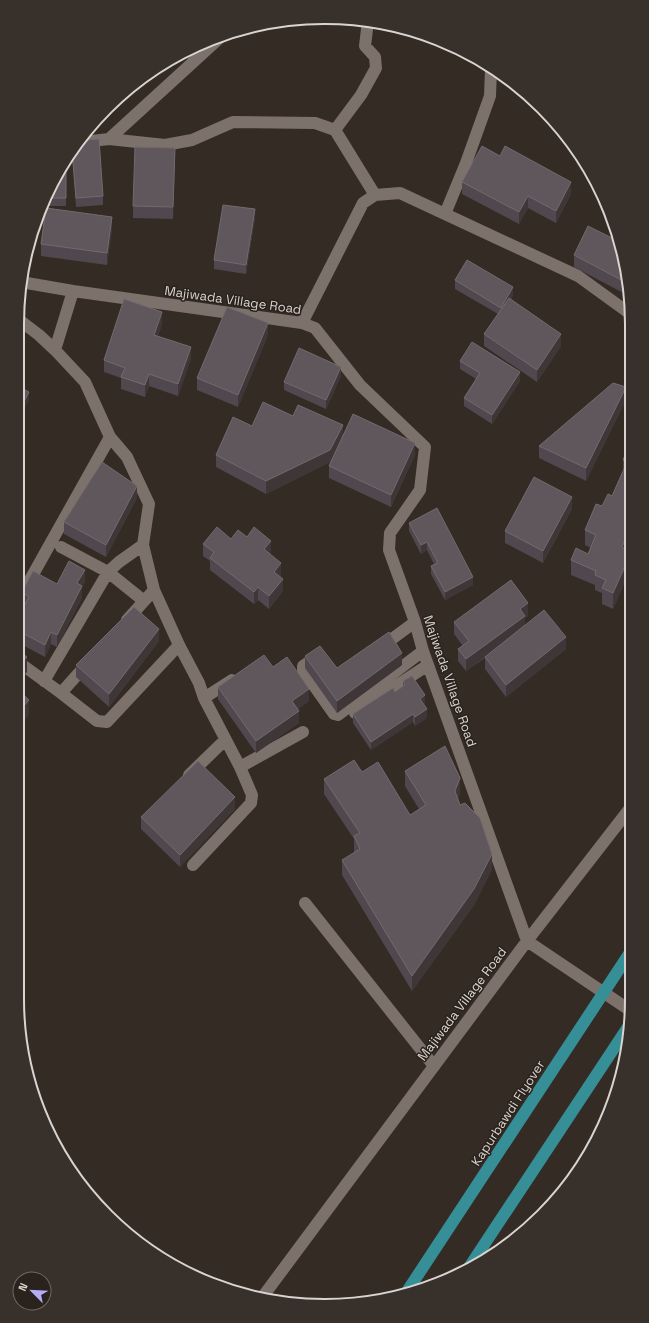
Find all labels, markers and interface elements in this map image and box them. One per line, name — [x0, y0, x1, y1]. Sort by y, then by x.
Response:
street label: Majiwada Village Road — [164, 282, 302, 318]
street label: Majiwada Village Road — [420, 613, 480, 749]
street label: Majiwada Village Road — [414, 944, 510, 1064]
street label: Kapurbawdi Flyover — [467, 1057, 549, 1169]
north arrow — [12, 1271, 52, 1311]
text: N — [15, 1281, 31, 1293]

